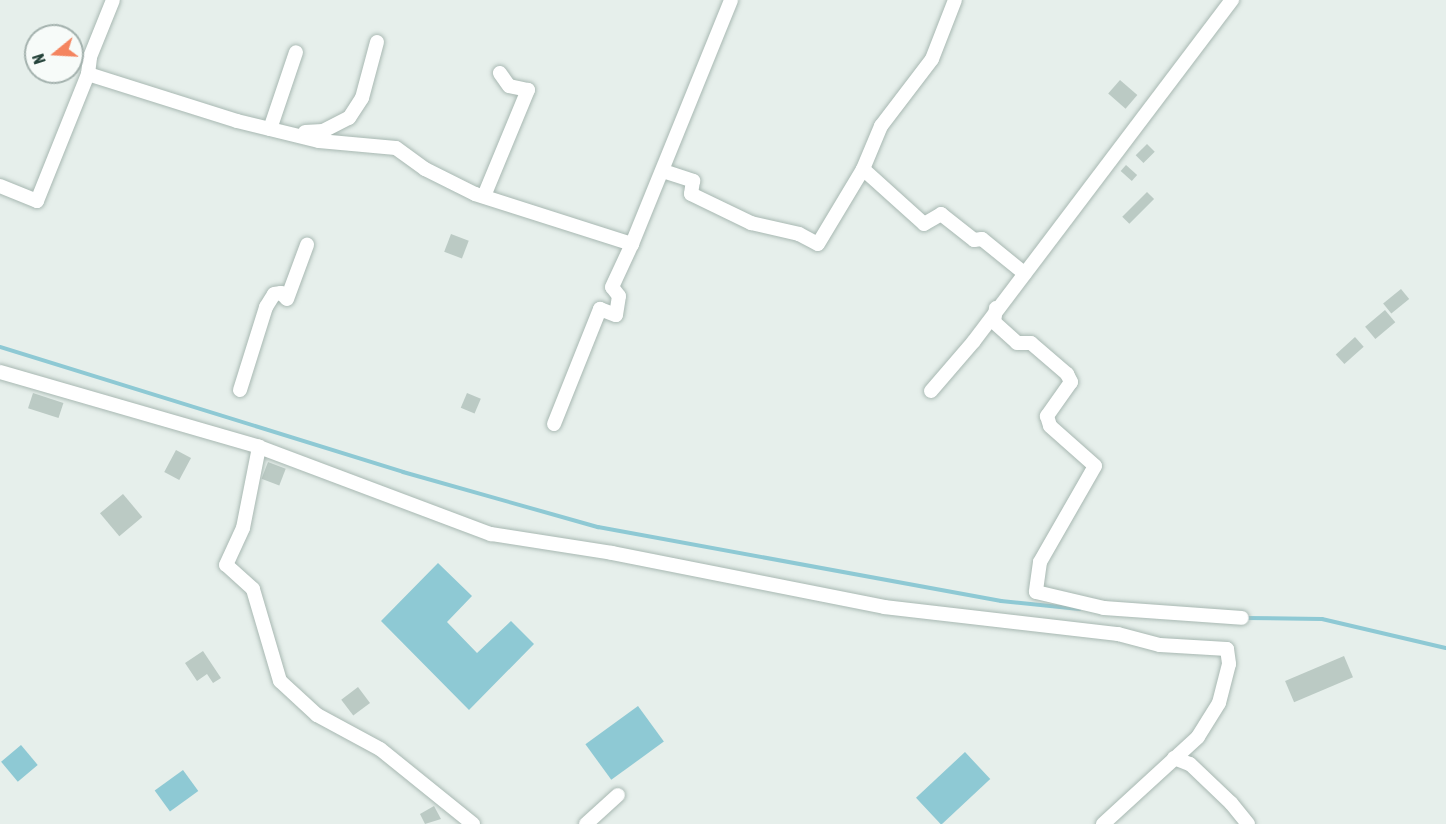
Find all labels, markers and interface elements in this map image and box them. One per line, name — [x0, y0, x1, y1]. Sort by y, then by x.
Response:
north arrow — [24, 24, 84, 84]
text: N — [29, 52, 49, 66]

